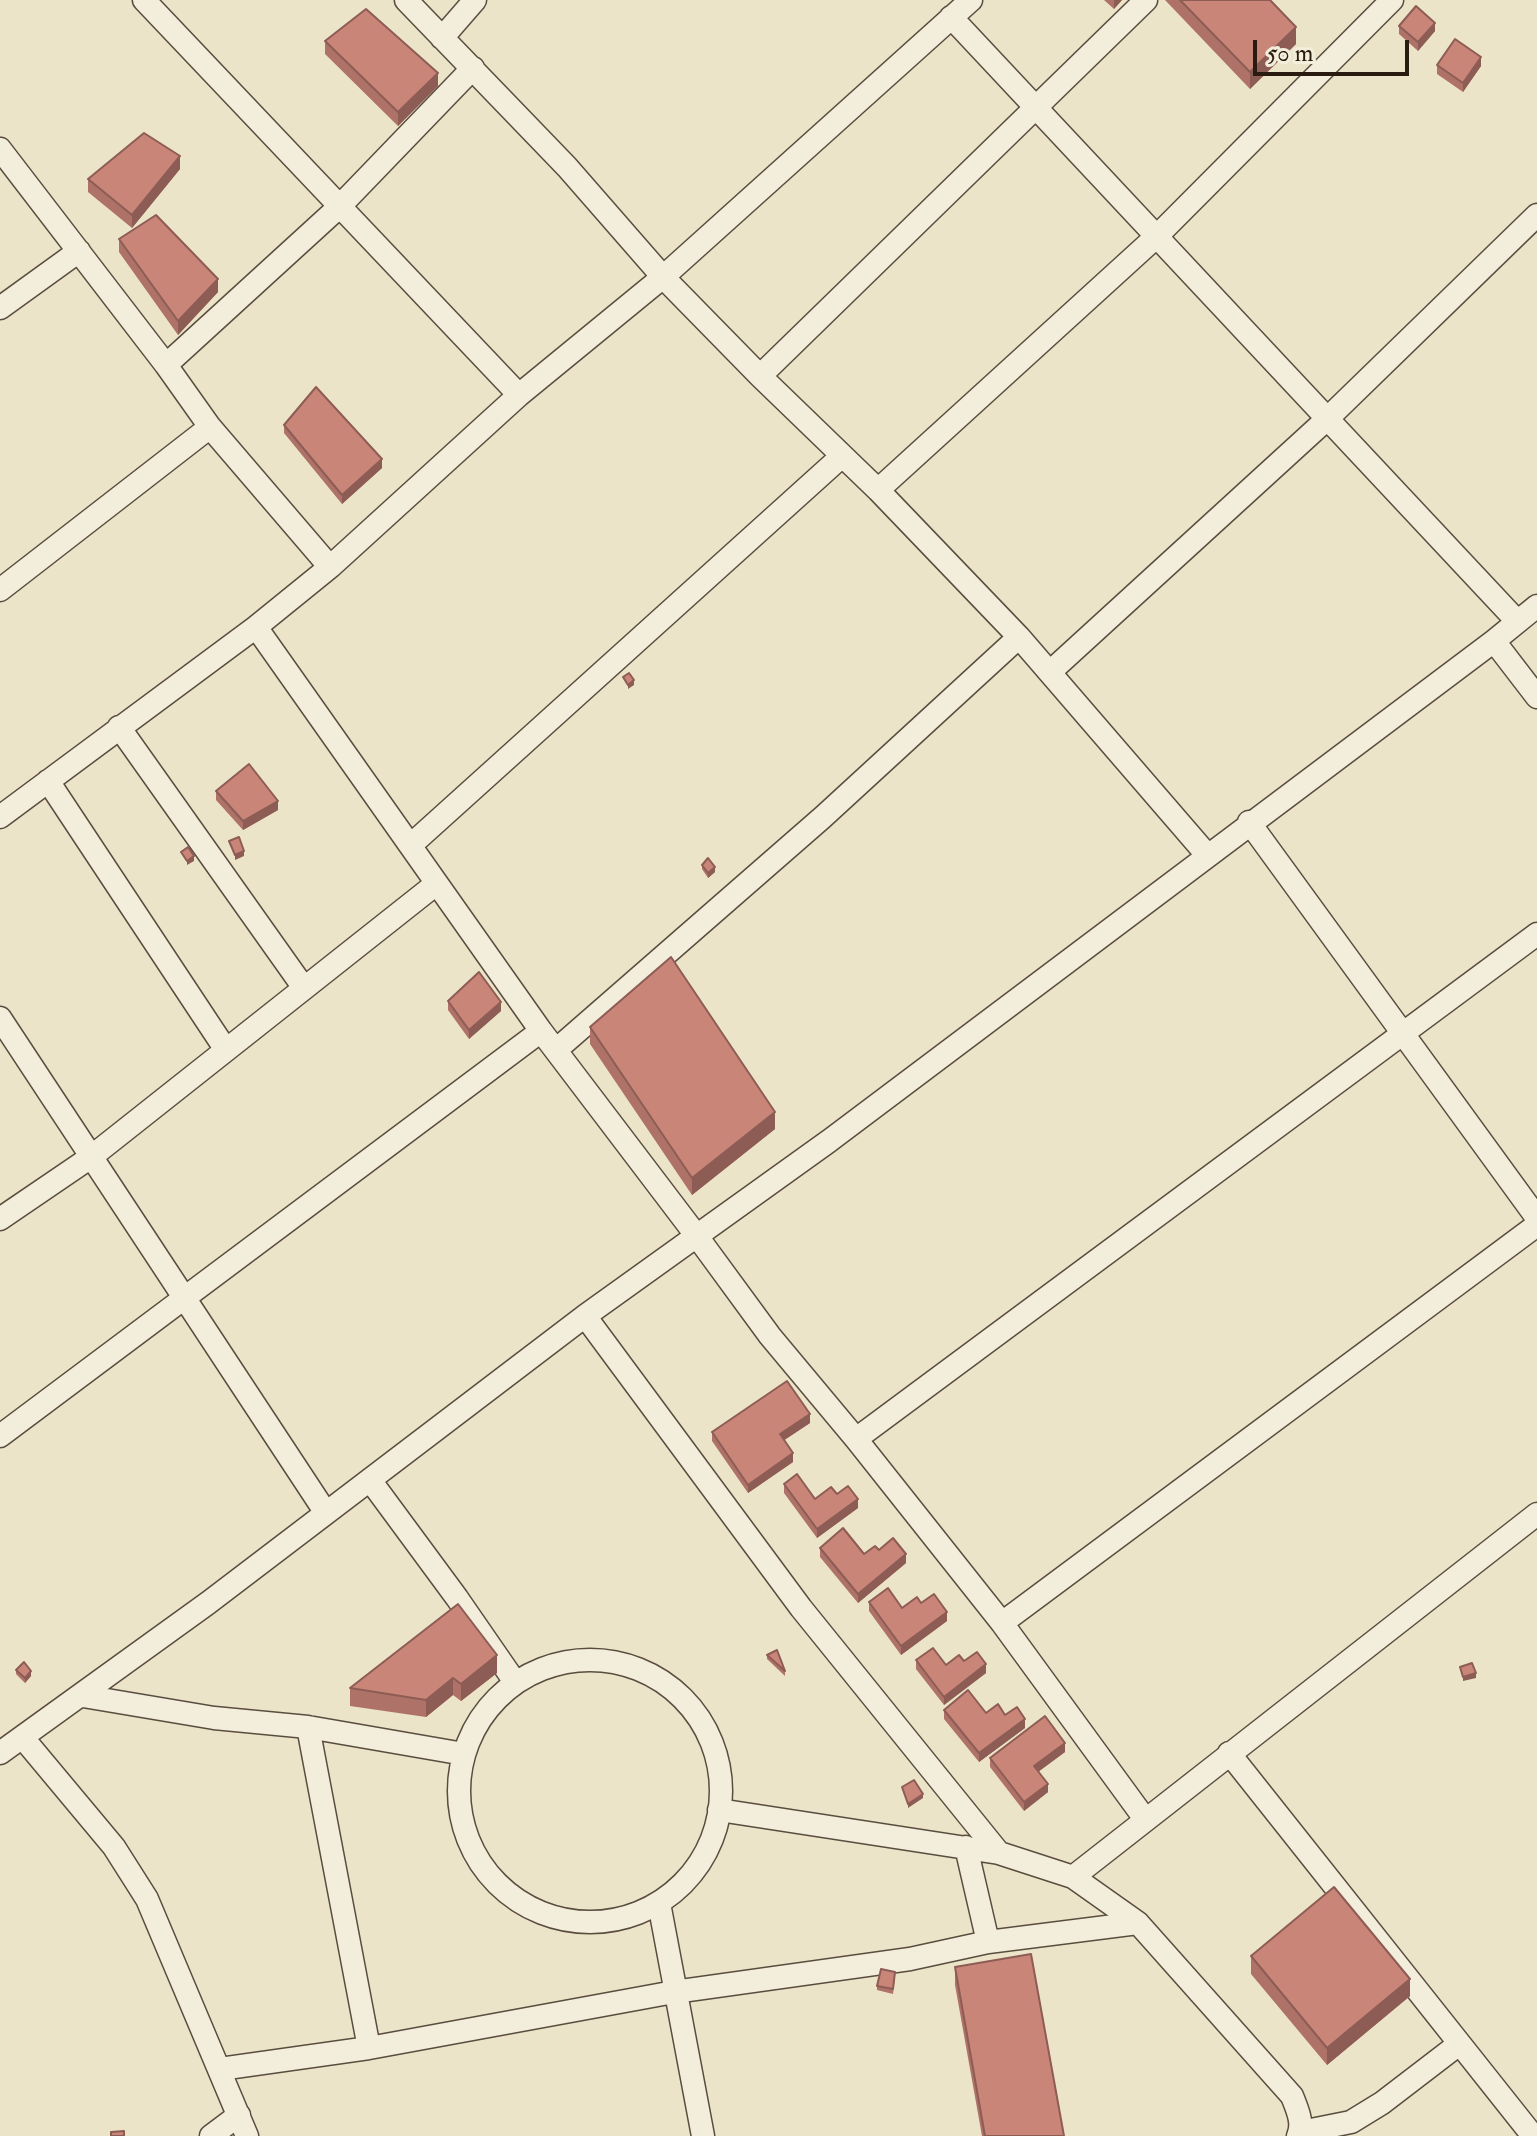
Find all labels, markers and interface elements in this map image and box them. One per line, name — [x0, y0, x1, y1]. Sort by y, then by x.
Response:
scale bar — [1257, 24, 1413, 74]
text: 50 m — [1267, 38, 1313, 69]

